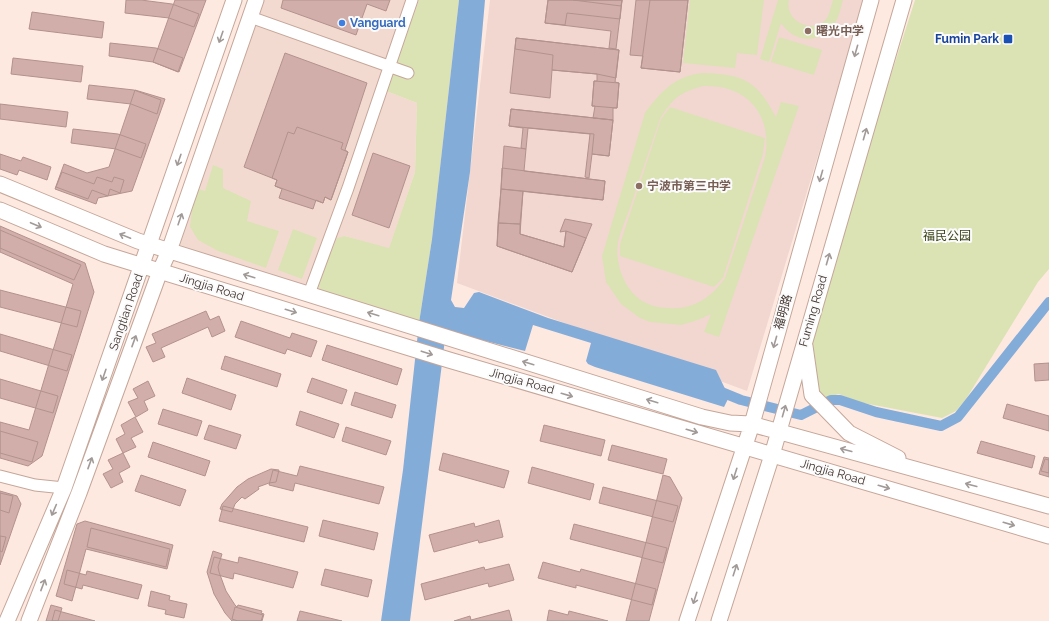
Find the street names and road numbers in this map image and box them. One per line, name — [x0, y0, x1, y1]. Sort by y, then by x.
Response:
street label: Jingjia Road — [178, 271, 246, 303]
street label: Sangtian Road — [106, 272, 146, 352]
street label: Fuming Road — [796, 274, 830, 348]
street label: 福明路 — [771, 293, 795, 331]
street label: Jingjia Road — [488, 365, 556, 397]
street label: Jingjia Road — [799, 456, 867, 488]

